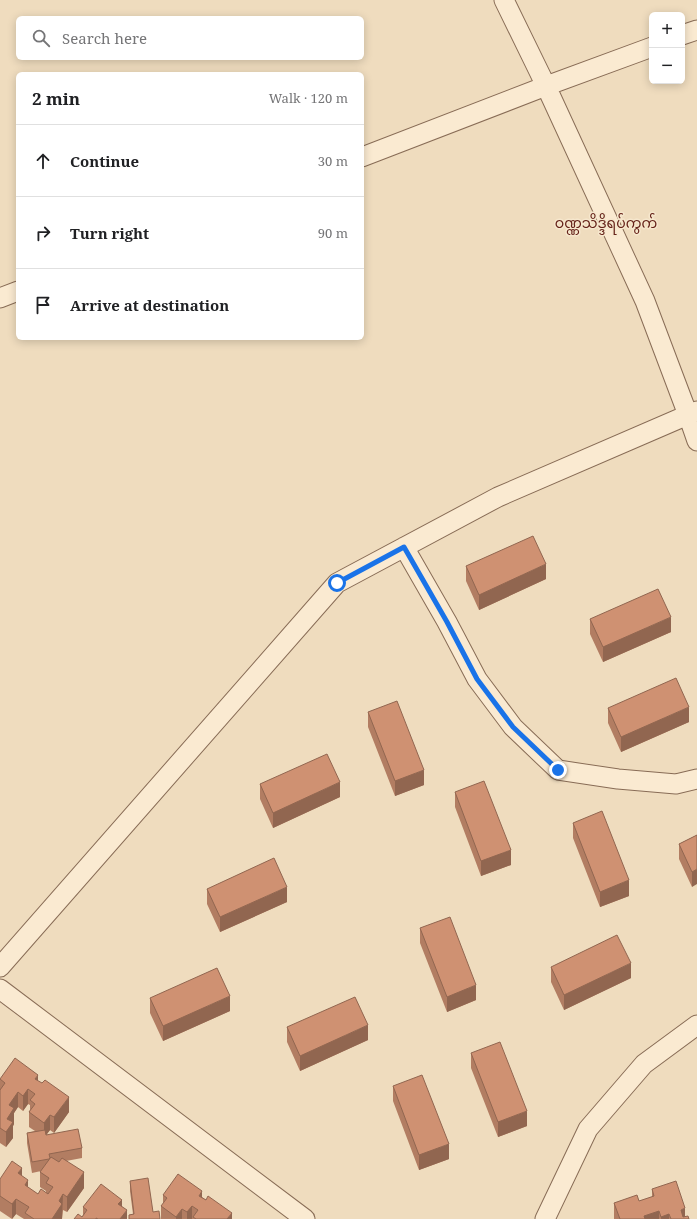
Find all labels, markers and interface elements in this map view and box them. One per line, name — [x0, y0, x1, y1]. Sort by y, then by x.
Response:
map controls — [649, 12, 685, 84]
button: + — [649, 12, 685, 48]
search box — [16, 16, 364, 60]
icon: search — [30, 27, 52, 49]
text: Search here — [62, 28, 147, 48]
button: − — [649, 48, 685, 84]
text: 2 min — [32, 87, 80, 110]
text: Walk · 120 m — [269, 89, 348, 107]
icon: ahead — [32, 150, 54, 172]
text: Continue — [70, 151, 139, 171]
text: 30 m — [318, 152, 348, 170]
district label: ဝဏ္ဏသိဒ္ဒိရပ်ကွက် — [555, 213, 657, 235]
icon: right — [32, 222, 54, 244]
text: Turn right — [70, 223, 149, 243]
text: 90 m — [318, 224, 348, 242]
icon: arrive — [32, 294, 54, 316]
text: Arrive at destination — [70, 295, 229, 315]
route start — [328, 574, 346, 592]
route end — [549, 761, 567, 779]

